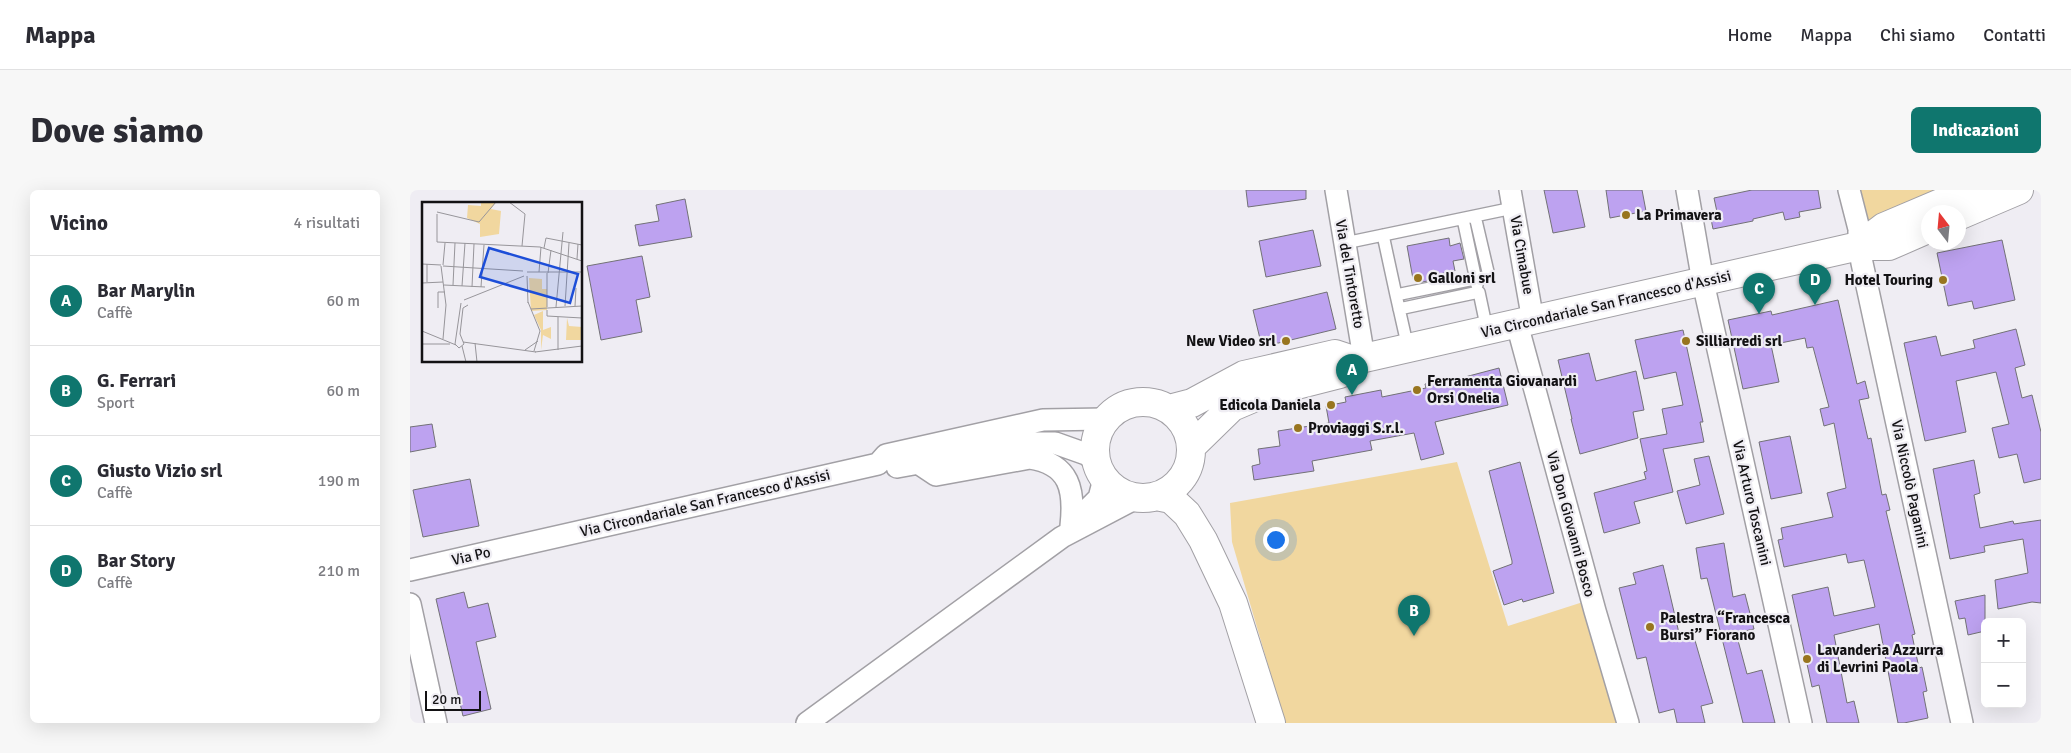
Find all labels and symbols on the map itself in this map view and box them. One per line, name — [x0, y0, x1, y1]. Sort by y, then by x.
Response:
inset map — [422, 202, 582, 362]
north arrow — [1921, 205, 1966, 250]
place label: La Primavera — [1636, 206, 1722, 224]
marker: La Primavera — [1620, 209, 1632, 221]
street label: Via Cimabue — [1506, 214, 1538, 296]
street label: Via del Tintoretto — [1332, 218, 1368, 330]
pin: D — [1799, 264, 1831, 305]
street label: Via Circondariale San Francesco d'Assisi — [1479, 266, 1733, 342]
place label: Galloni srl — [1428, 269, 1496, 287]
place label: Hotel Touring — [1845, 271, 1933, 289]
marker: Galloni srl — [1412, 272, 1424, 284]
pin: C — [1743, 273, 1775, 314]
marker: Hotel Touring — [1937, 274, 1949, 286]
place label: New Video srl — [1186, 332, 1276, 350]
place label: Silliarredi srl — [1696, 332, 1783, 350]
marker: New Video srl — [1280, 335, 1292, 347]
marker: Silliarredi srl — [1680, 335, 1692, 347]
pin: A — [1336, 354, 1368, 395]
place label: Ferramenta Giovanardi Orsi Onelia — [1427, 372, 1577, 407]
marker: Ferramenta Giovanardi Orsi Onelia — [1411, 384, 1423, 396]
place label: Edicola Daniela — [1219, 396, 1321, 414]
marker: Edicola Daniela — [1325, 399, 1337, 411]
street label: Via Niccolò Paganini — [1888, 418, 1932, 550]
place label: Proviaggi S.r.l. — [1308, 419, 1404, 437]
marker: Proviaggi S.r.l. — [1292, 422, 1304, 434]
street label: Via Arturo Toscanini — [1729, 439, 1775, 567]
street label: Via Don Giovanni Bosco — [1543, 449, 1599, 599]
street label: Via Circondariale San Francesco d'Assisi — [578, 465, 832, 541]
your location — [1263, 527, 1289, 553]
street label: Via Po — [450, 543, 492, 569]
pin: B — [1398, 595, 1430, 636]
place label: Palestra “Francesca Bursi” Fiorano — [1660, 609, 1790, 644]
marker: Palestra “Francesca Bursi” Fiorano — [1644, 621, 1656, 633]
place label: Lavanderia Azzurra di Levrini Paola — [1817, 641, 1944, 676]
marker: Lavanderia Azzurra di Levrini Paola — [1801, 653, 1813, 665]
scale bar — [425, 688, 481, 711]

